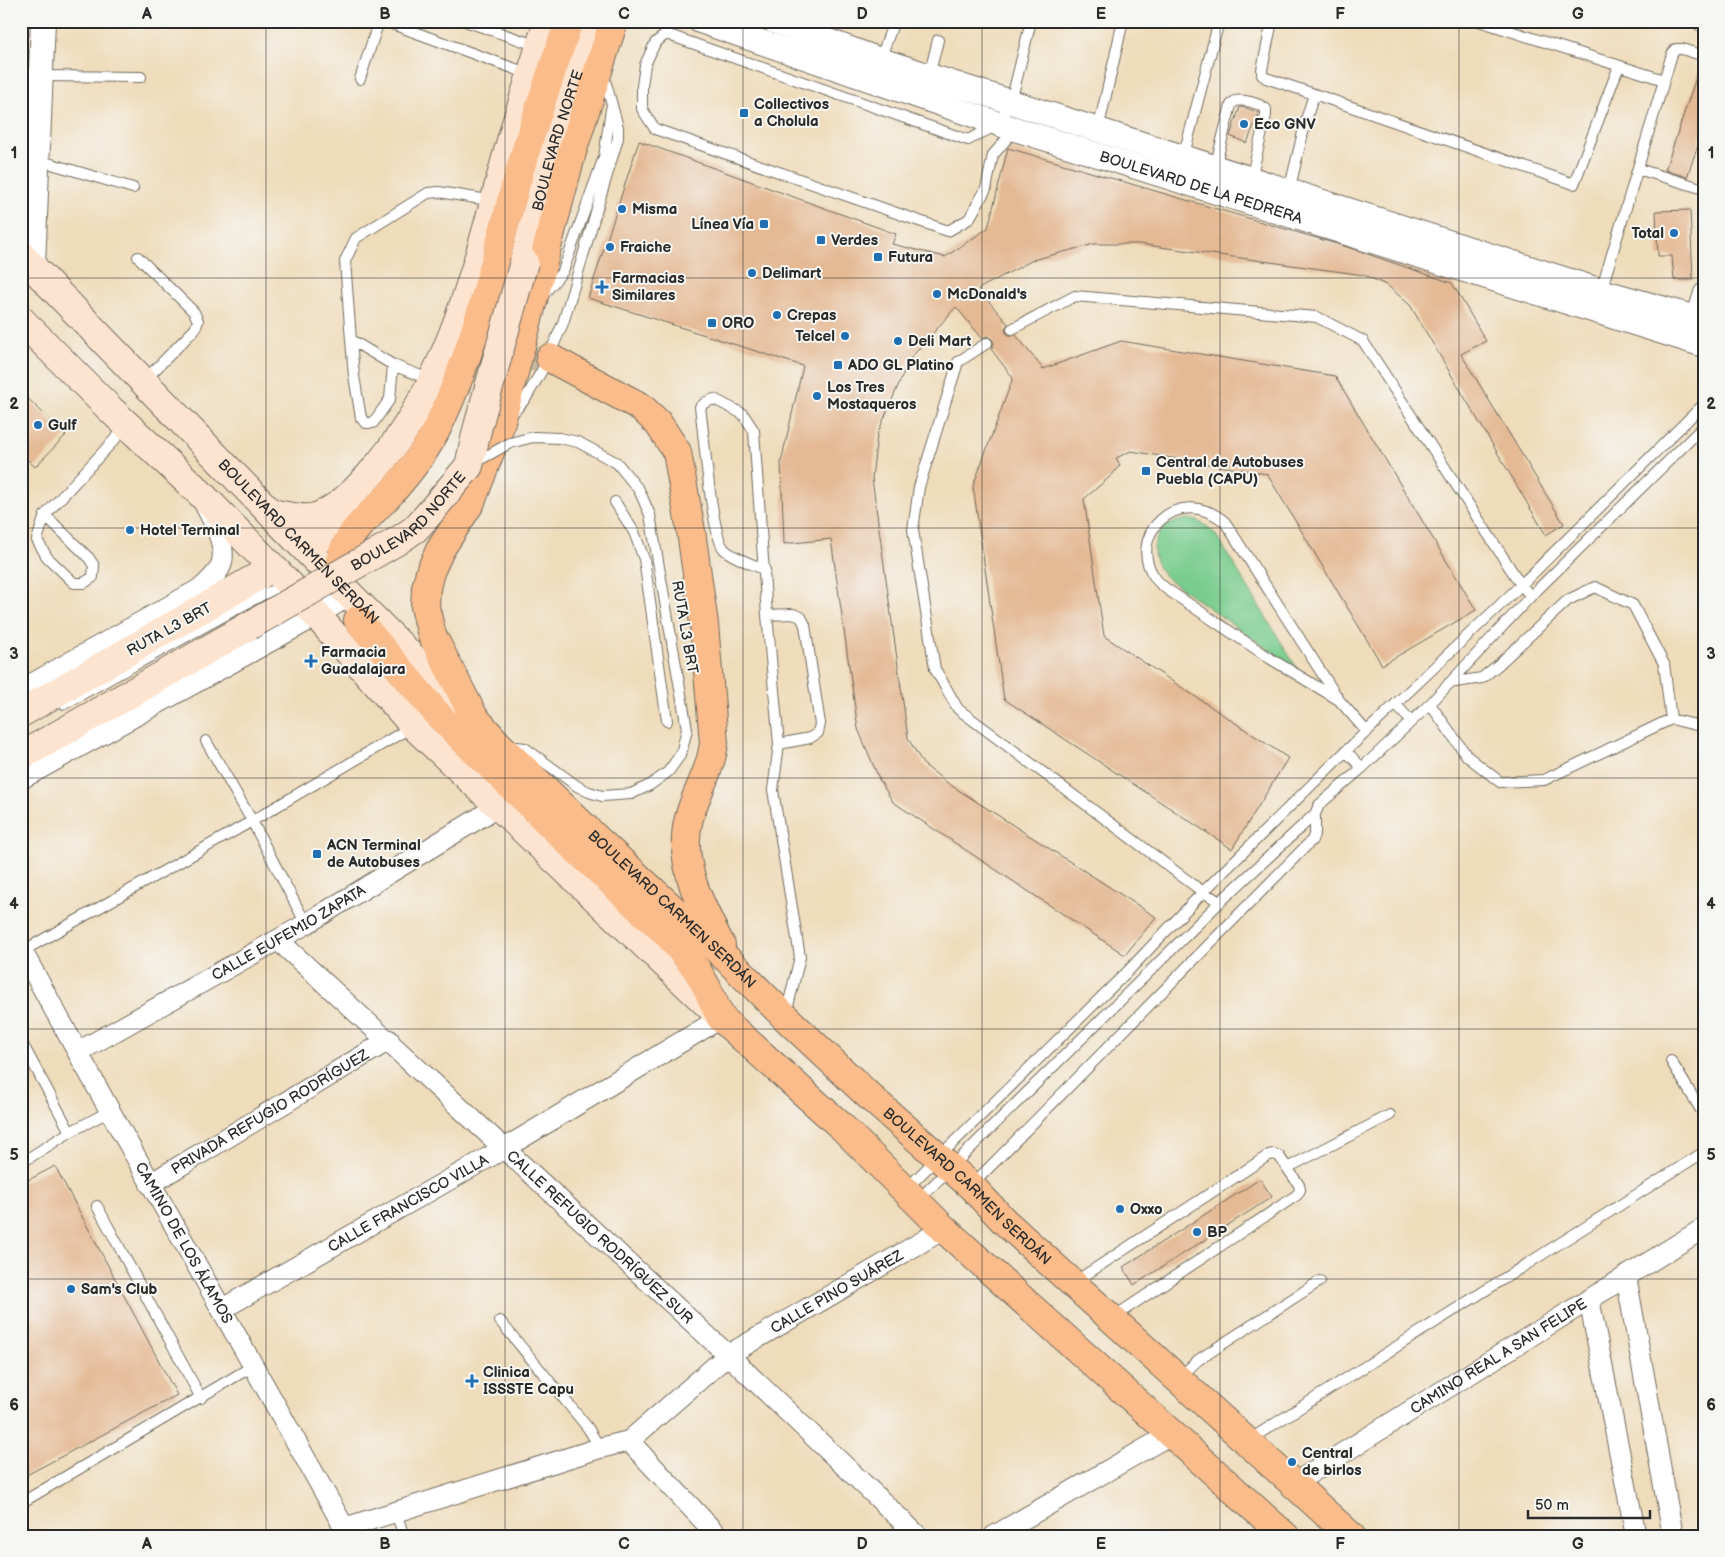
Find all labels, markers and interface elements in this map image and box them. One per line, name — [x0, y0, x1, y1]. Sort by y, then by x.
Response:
text: A — [141, 5, 152, 24]
text: B — [379, 5, 391, 24]
text: C — [618, 5, 630, 24]
text: D — [856, 5, 868, 24]
text: E — [1096, 5, 1106, 24]
text: F — [1335, 5, 1345, 24]
text: G — [1572, 5, 1584, 24]
street label: BOULEVARD NORTE — [528, 68, 588, 213]
place label: Collectivos a Cholula — [754, 95, 829, 131]
marker: Collectivos a Cholula — [738, 107, 750, 119]
place label: Eco GNV — [1254, 115, 1317, 134]
marker: Eco GNV — [1238, 118, 1250, 130]
text: 1 — [11, 144, 17, 163]
text: 1 — [1708, 144, 1714, 163]
street label: BOULEVARD DE LA PEDRERA — [1097, 147, 1305, 229]
place label: Misma — [632, 200, 677, 219]
marker: Misma — [616, 203, 628, 215]
place label: Línea Vía — [691, 215, 754, 234]
marker: Línea Vía — [758, 218, 770, 230]
place label: Total — [1631, 224, 1664, 243]
marker: Total — [1668, 227, 1680, 239]
place label: Verdes — [831, 231, 878, 250]
marker: Verdes — [815, 234, 827, 246]
place label: Fraiche — [620, 238, 671, 257]
marker: Fraiche — [604, 241, 616, 253]
place label: Futura — [888, 248, 933, 267]
marker: Futura — [872, 251, 884, 263]
place label: Delimart — [762, 264, 821, 283]
marker: Delimart — [746, 267, 758, 279]
place label: Farmacias Similares — [612, 269, 685, 305]
marker: Farmacias Similares — [596, 281, 608, 293]
place label: McDonald's — [947, 285, 1027, 304]
marker: McDonald's — [931, 288, 943, 300]
place label: Crepas — [787, 306, 837, 325]
marker: Crepas — [771, 309, 783, 321]
place label: ORO — [722, 314, 754, 333]
marker: ORO — [706, 317, 718, 329]
place label: Telcel — [795, 327, 835, 346]
marker: Telcel — [839, 330, 851, 342]
place label: Deli Mart — [908, 332, 971, 351]
marker: Deli Mart — [892, 335, 904, 347]
place label: ADO GL Platino — [847, 356, 954, 375]
marker: ADO GL Platino — [832, 359, 844, 371]
place label: Los Tres Mostaqueros — [827, 378, 916, 414]
marker: Los Tres Mostaqueros — [811, 390, 823, 402]
text: 2 — [9, 395, 19, 414]
text: 2 — [1706, 395, 1716, 414]
place label: Gulf — [48, 416, 77, 435]
marker: Gulf — [32, 419, 44, 431]
place label: Central de Autobuses Puebla (CAPU) — [1156, 453, 1304, 489]
street label: BOULEVARD CARMEN SERDÁN — [214, 455, 383, 629]
marker: Central de Autobuses Puebla (CAPU) — [1140, 465, 1152, 477]
street label: BOULEVARD NORTE — [348, 468, 470, 576]
place label: Hotel Terminal — [140, 521, 240, 540]
marker: Hotel Terminal — [124, 524, 136, 536]
street label: RUTA L3 BRT — [667, 579, 702, 675]
street label: RUTA L3 BRT — [123, 598, 215, 661]
place label: Farmacia Guadalajara — [321, 643, 406, 679]
text: 3 — [9, 645, 19, 664]
text: 3 — [1706, 645, 1716, 664]
marker: Farmacia Guadalajara — [305, 655, 317, 667]
street label: BOULEVARD CARMEN SERDÁN — [584, 826, 760, 992]
place label: ACN Terminal de Autobuses — [326, 836, 421, 872]
marker: ACN Terminal de Autobuses — [311, 848, 323, 860]
street label: CALLE EUFEMIO ZAPATA — [208, 880, 370, 985]
text: 4 — [9, 895, 19, 914]
text: 4 — [1706, 895, 1716, 914]
street label: PRIVADA REFUGIO RODRÍGUEZ — [168, 1045, 373, 1179]
street label: BOULEVARD CARMEN SERDÁN — [879, 1104, 1055, 1269]
text: 5 — [9, 1146, 19, 1165]
text: 5 — [1706, 1146, 1716, 1165]
street label: CALLE REFUGIO RODRÍGUEZ SUR — [502, 1147, 697, 1328]
street label: CALLE FRANCISCO VILLA — [325, 1150, 493, 1257]
street label: CAMINO DE LOS ÁLAMOS — [131, 1159, 237, 1327]
place label: Oxxo — [1130, 1200, 1163, 1219]
marker: Oxxo — [1114, 1203, 1126, 1215]
place label: BP — [1207, 1223, 1228, 1242]
marker: BP — [1191, 1226, 1203, 1238]
street label: CALLE PINO SUÁREZ — [767, 1246, 907, 1338]
place label: Sam's Club — [81, 1280, 158, 1299]
marker: Sam's Club — [65, 1283, 77, 1295]
street label: CAMINO REAL A SAN FELIPE — [1407, 1294, 1591, 1419]
place label: Clinica ISSSTE Capu — [483, 1363, 574, 1399]
marker: Clinica ISSSTE Capu — [465, 1374, 479, 1388]
text: 6 — [9, 1396, 19, 1415]
text: 6 — [1706, 1396, 1716, 1415]
place label: Central de birlos — [1302, 1444, 1362, 1480]
marker: Central de birlos — [1286, 1456, 1298, 1468]
scale bar — [1528, 1487, 1650, 1519]
text: 50 m — [1535, 1496, 1569, 1515]
text: A — [141, 1535, 152, 1554]
text: B — [379, 1535, 391, 1554]
text: C — [618, 1535, 630, 1554]
text: D — [856, 1535, 868, 1554]
text: E — [1096, 1535, 1106, 1554]
text: F — [1335, 1535, 1345, 1554]
text: G — [1572, 1535, 1584, 1554]

